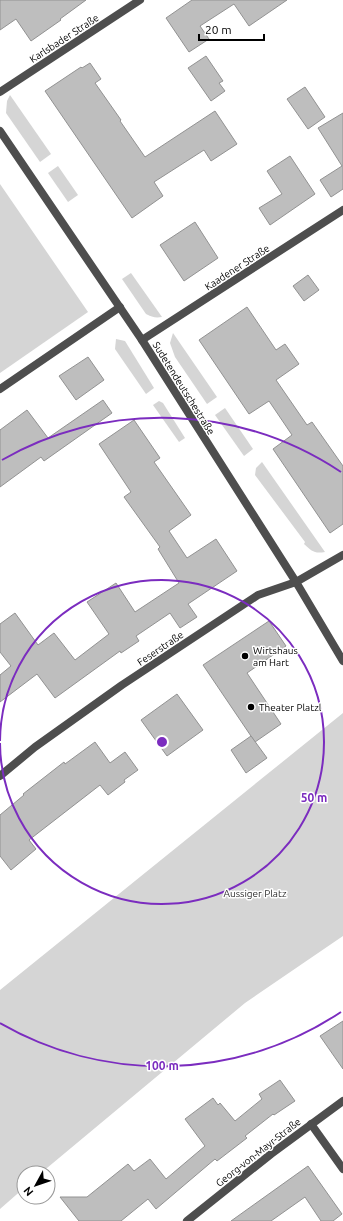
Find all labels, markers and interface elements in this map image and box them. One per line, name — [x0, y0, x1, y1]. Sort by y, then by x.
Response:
street label: Karlsbader Straße — [28, 12, 101, 65]
scale bar — [199, 16, 264, 42]
text: 20 m — [205, 23, 232, 36]
street label: Kaadener Straße — [203, 242, 272, 292]
street label: Sudetendeutschestraße — [150, 340, 217, 437]
street label: Feserstraße — [135, 629, 185, 668]
place label: Wirtshaus am Hart — [253, 645, 298, 668]
marker: Wirtshaus am Hart — [240, 651, 250, 661]
marker: Theater Platzl — [246, 702, 256, 712]
place label: Theater Platzl — [259, 702, 322, 713]
centre of rings — [155, 735, 169, 749]
text: 50 m — [301, 791, 327, 804]
park label: Aussiger Platz — [224, 888, 287, 899]
text: 100 m — [145, 1059, 179, 1072]
street label: Georg-von-Mayr-Straße — [214, 1116, 303, 1189]
north arrow — [16, 1165, 56, 1205]
text: N — [21, 1184, 36, 1198]

